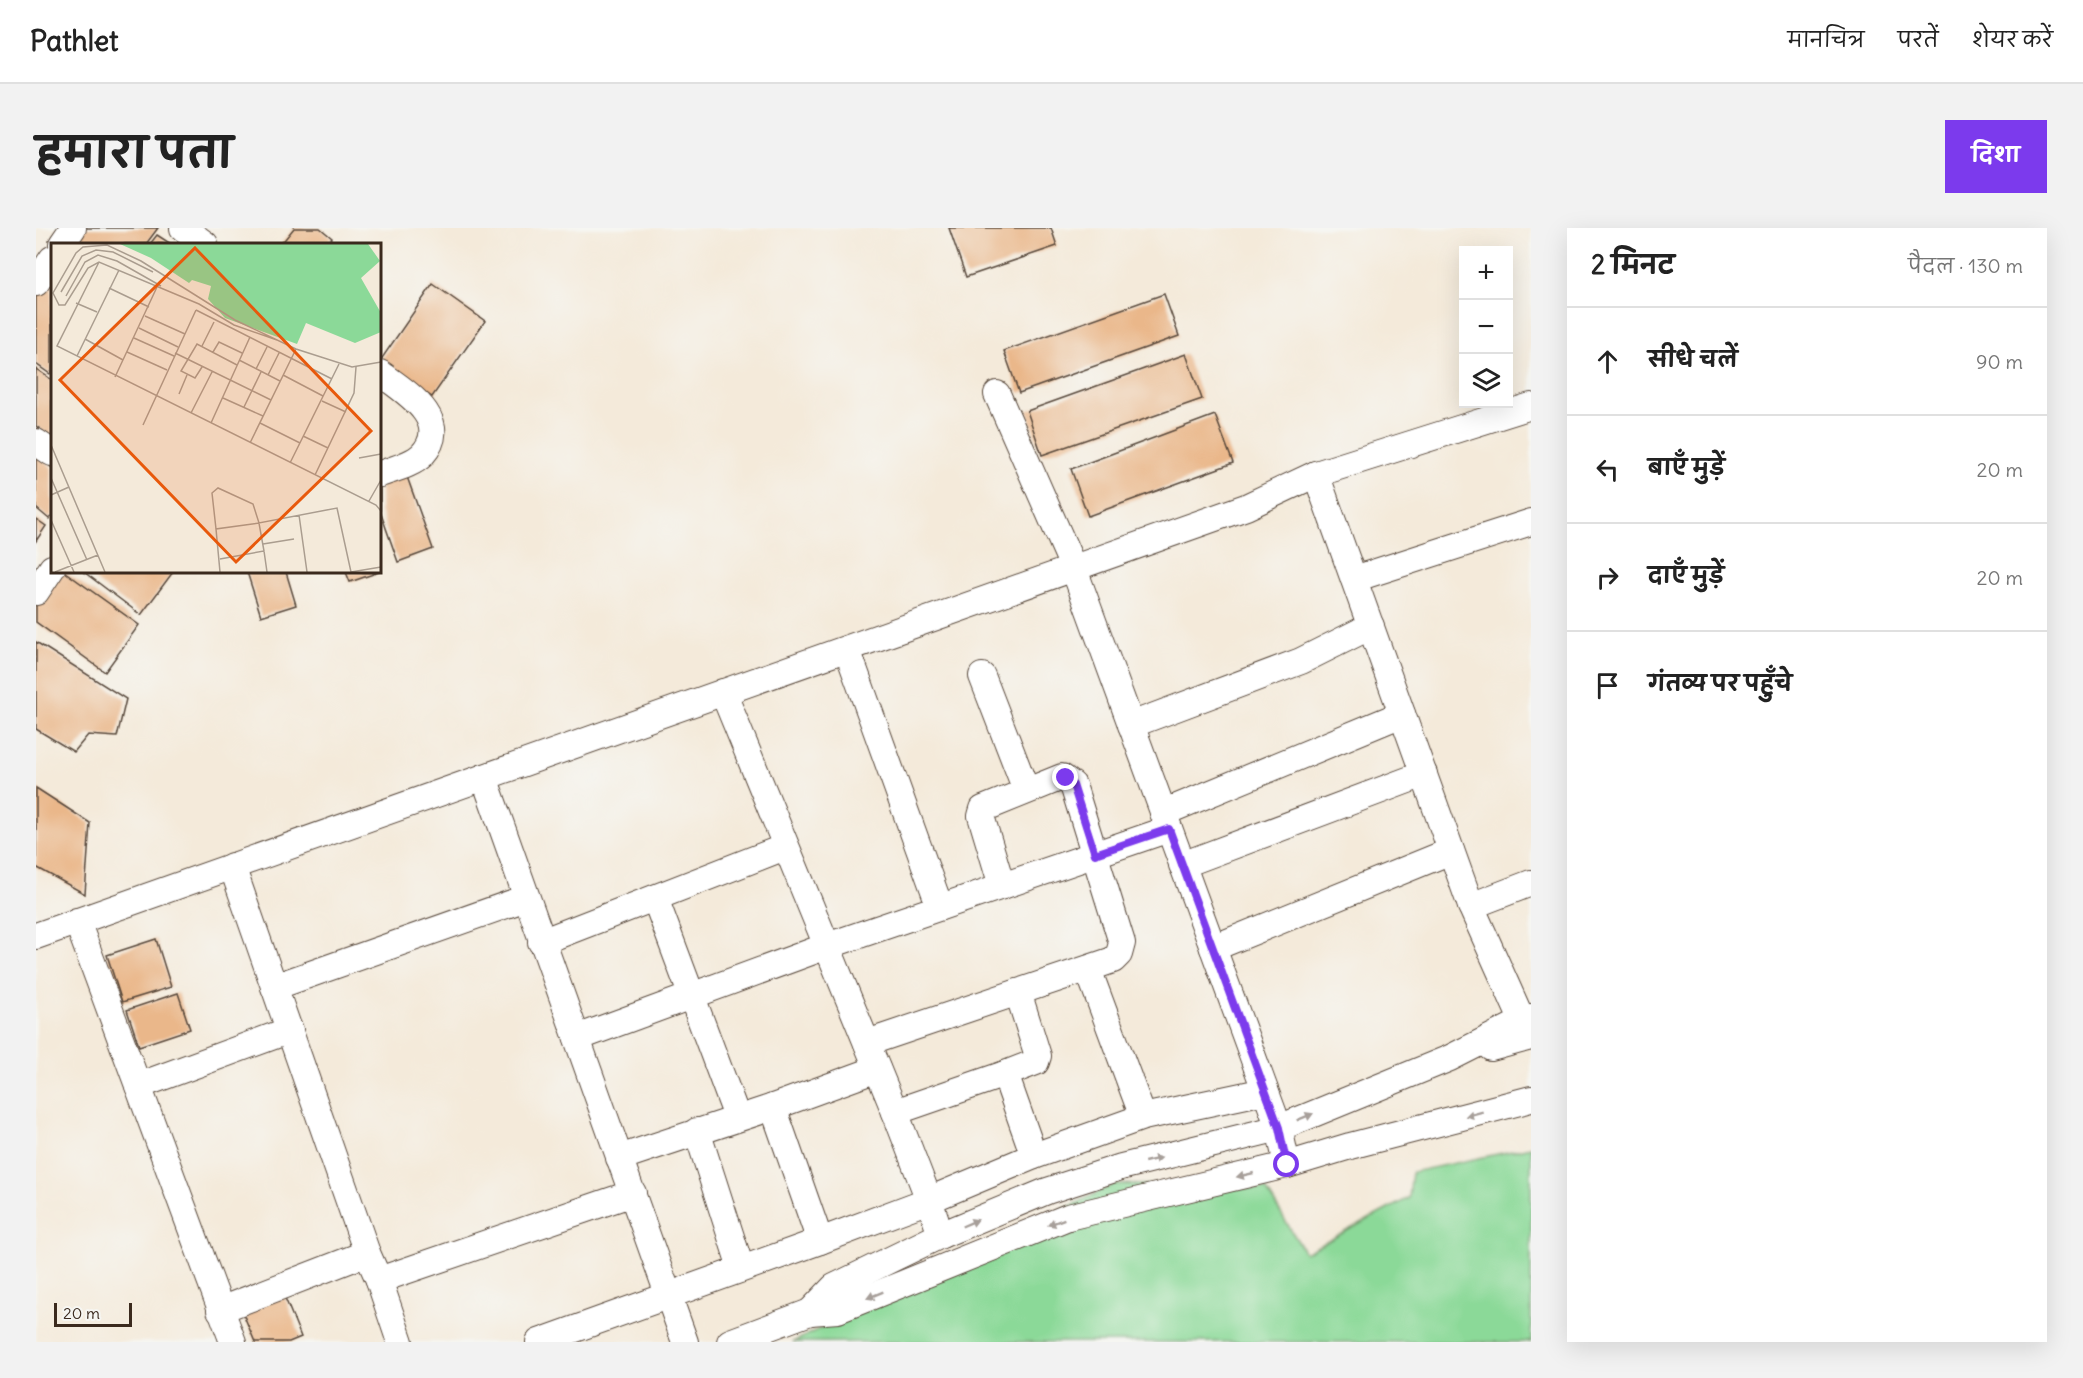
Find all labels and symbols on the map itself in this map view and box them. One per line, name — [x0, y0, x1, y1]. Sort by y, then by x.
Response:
inset map — [51, 243, 381, 573]
route end — [1052, 764, 1078, 790]
one-way arrow — [1465, 1109, 1484, 1119]
one-way arrow — [1297, 1112, 1315, 1122]
route start — [1273, 1151, 1299, 1177]
one-way arrow — [1144, 1154, 1163, 1164]
one-way arrow — [1236, 1170, 1255, 1180]
one-way arrow — [1047, 1217, 1065, 1227]
one-way arrow — [961, 1218, 979, 1228]
one-way arrow — [866, 1290, 884, 1300]
scale bar — [54, 1300, 132, 1328]

